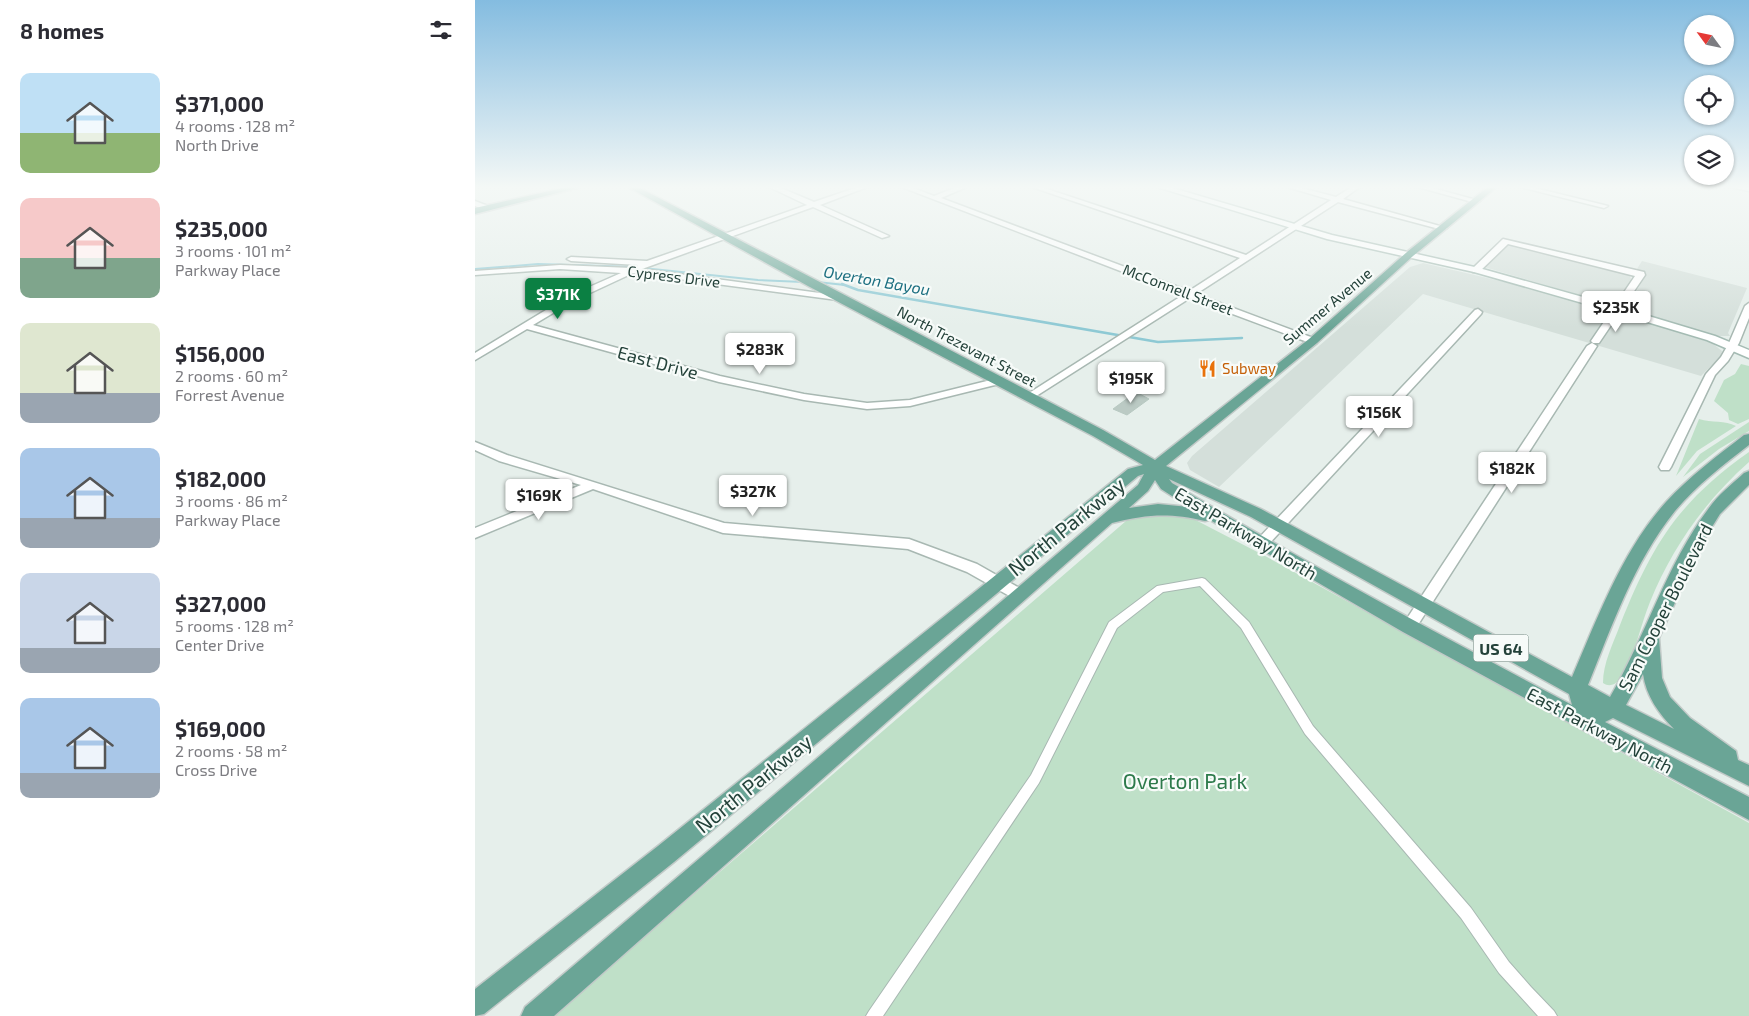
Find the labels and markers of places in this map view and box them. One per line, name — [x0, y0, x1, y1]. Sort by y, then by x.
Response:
pin: $371K — [523, 278, 593, 320]
pin: $235K — [1581, 290, 1651, 333]
pin: $283K — [725, 332, 795, 375]
restaurant icon: Subway — [1198, 358, 1218, 378]
place label: Subway — [1222, 359, 1276, 377]
pin: $195K — [1096, 362, 1166, 404]
pin: $156K — [1344, 396, 1414, 438]
pin: $182K — [1477, 452, 1547, 494]
pin: $327K — [718, 474, 788, 517]
pin: $169K — [504, 478, 574, 521]

